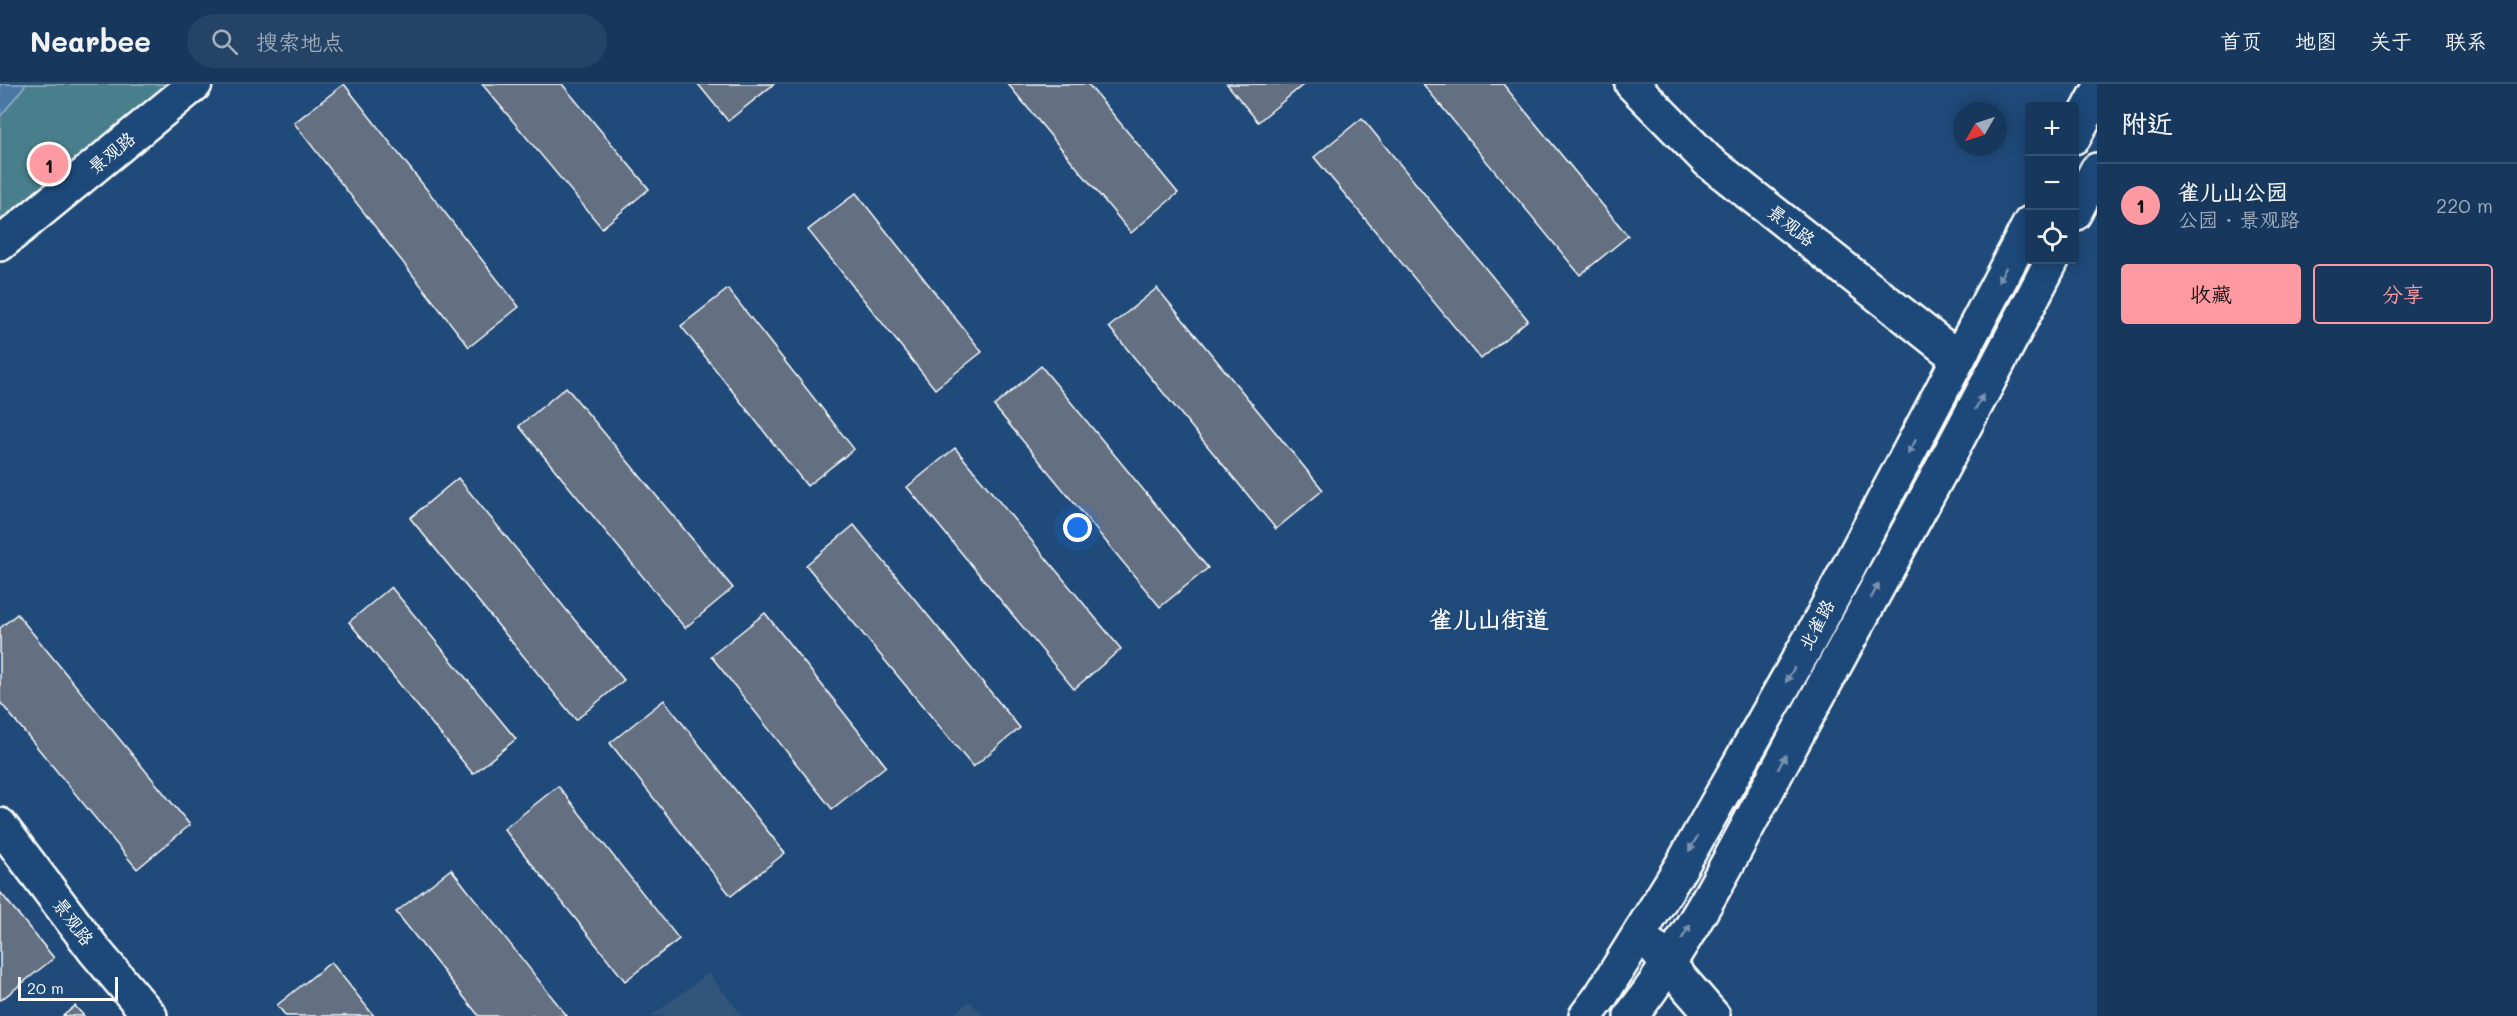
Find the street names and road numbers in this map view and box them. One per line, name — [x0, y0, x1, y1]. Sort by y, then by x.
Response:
street label: 景观路 — [83, 126, 140, 179]
street label: 景观路 — [1763, 199, 1820, 251]
street label: 北雀路 — [1793, 595, 1839, 654]
street label: 景观路 — [48, 893, 100, 950]

